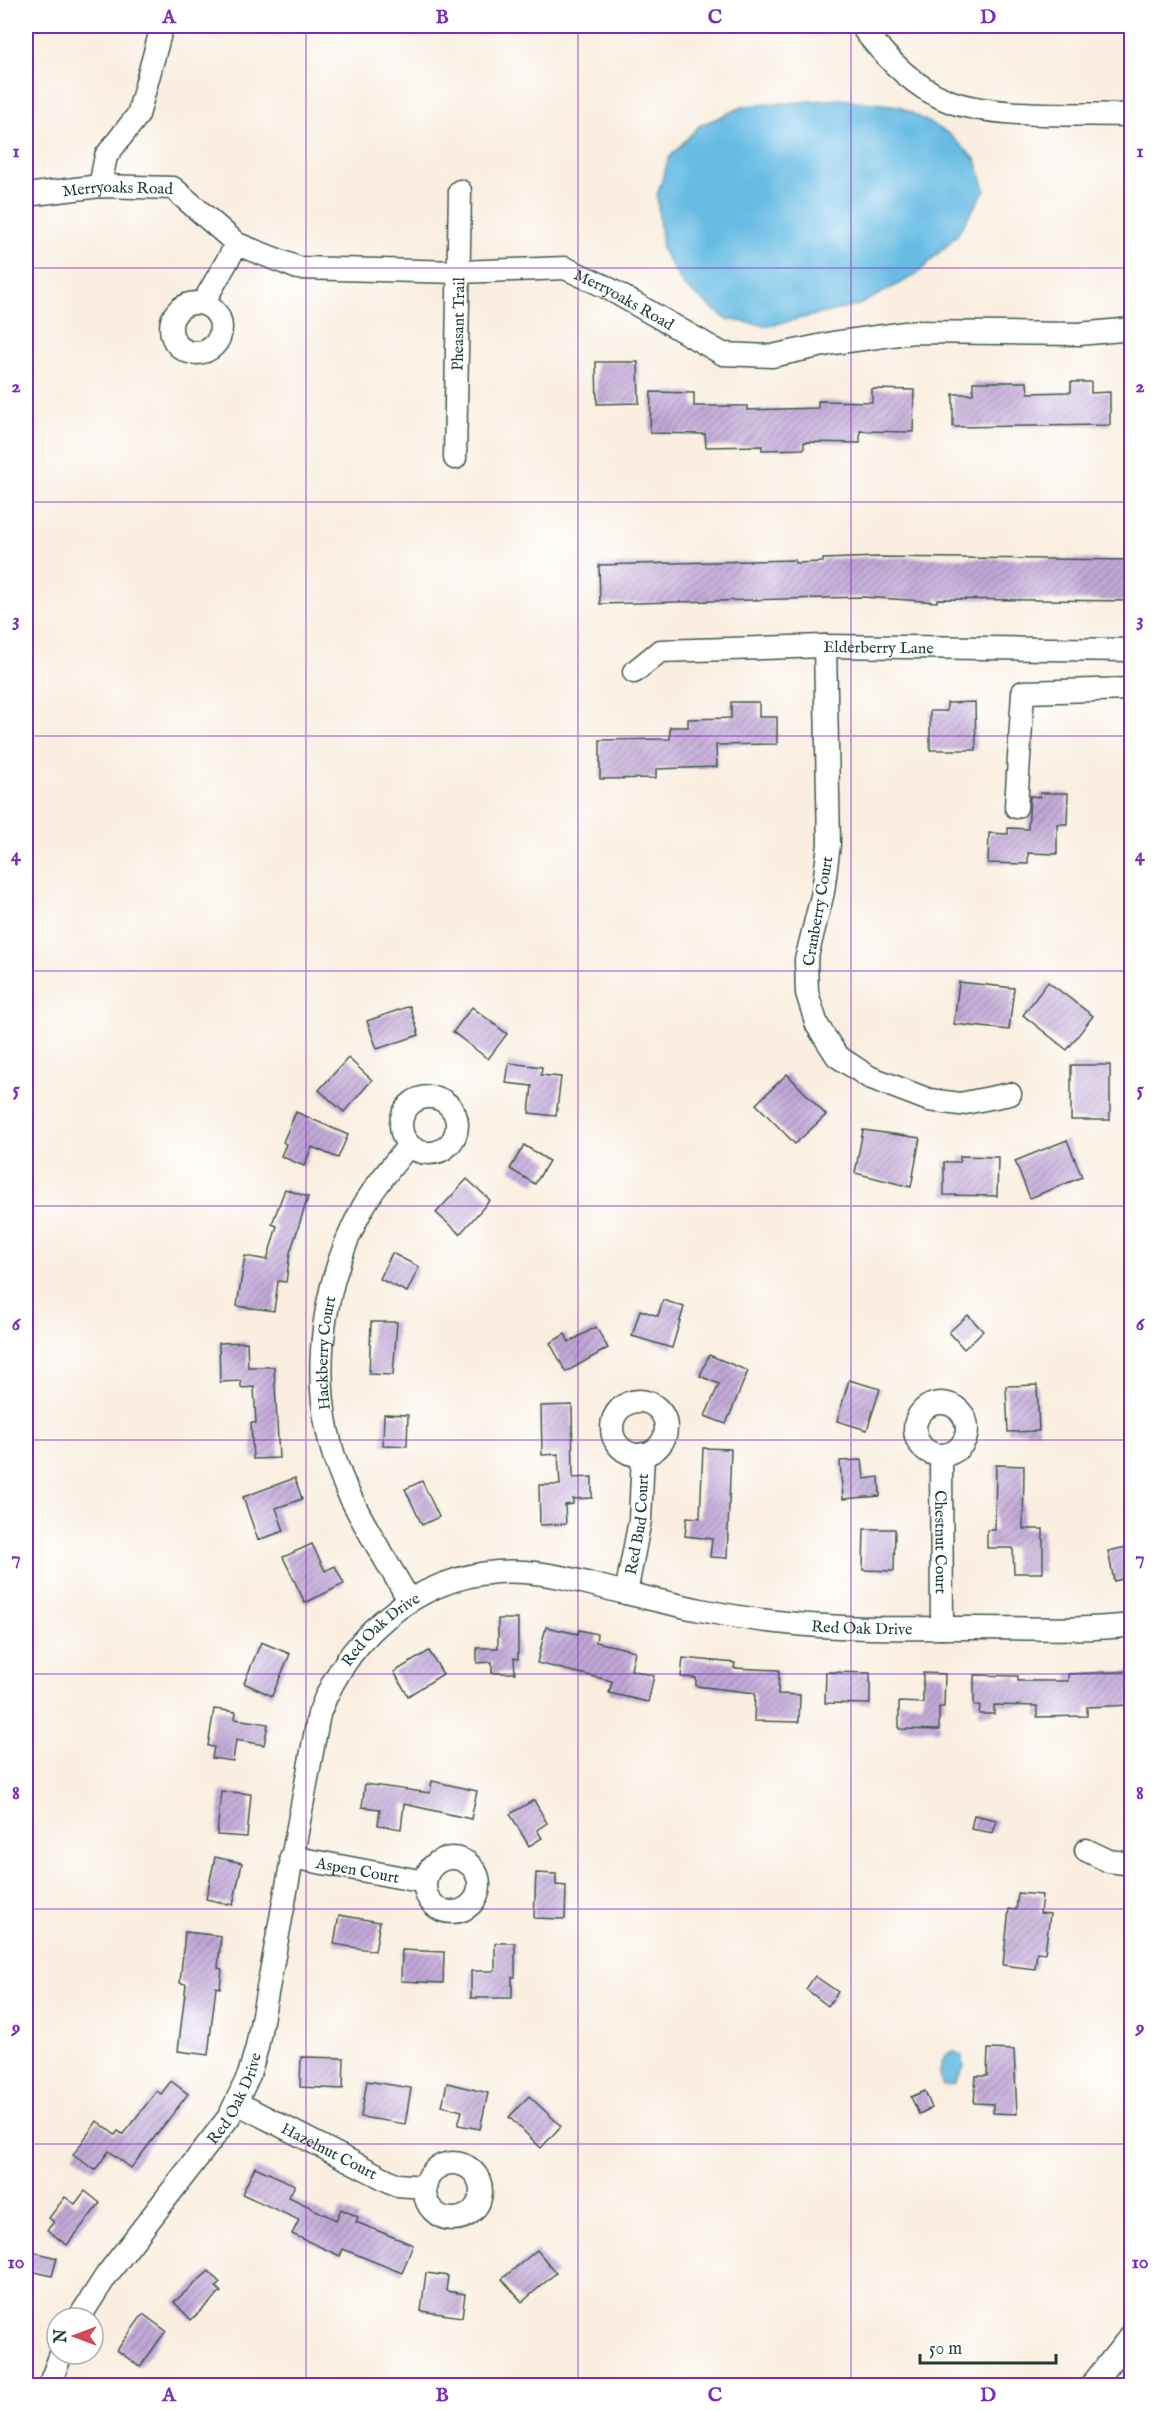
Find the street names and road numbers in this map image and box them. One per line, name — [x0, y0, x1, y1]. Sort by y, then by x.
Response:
street label: Merryoaks Road — [61, 178, 174, 203]
street label: Merryoaks Road — [570, 265, 677, 336]
street label: Pheasant Trail — [449, 276, 470, 371]
street label: Elderberry Lane — [823, 638, 934, 659]
street label: Cranberry Court — [799, 854, 839, 968]
street label: Hackberry Court — [313, 1294, 341, 1411]
street label: Red Bud Court — [622, 1472, 654, 1577]
street label: Chestnut Court — [929, 1490, 950, 1594]
street label: Red Oak Drive — [338, 1589, 424, 1671]
street label: Red Oak Drive — [811, 1617, 912, 1640]
street label: Aspen Court — [313, 1854, 401, 1889]
street label: Red Oak Drive — [203, 2051, 267, 2149]
street label: Hazelnut Court — [277, 2119, 380, 2185]

